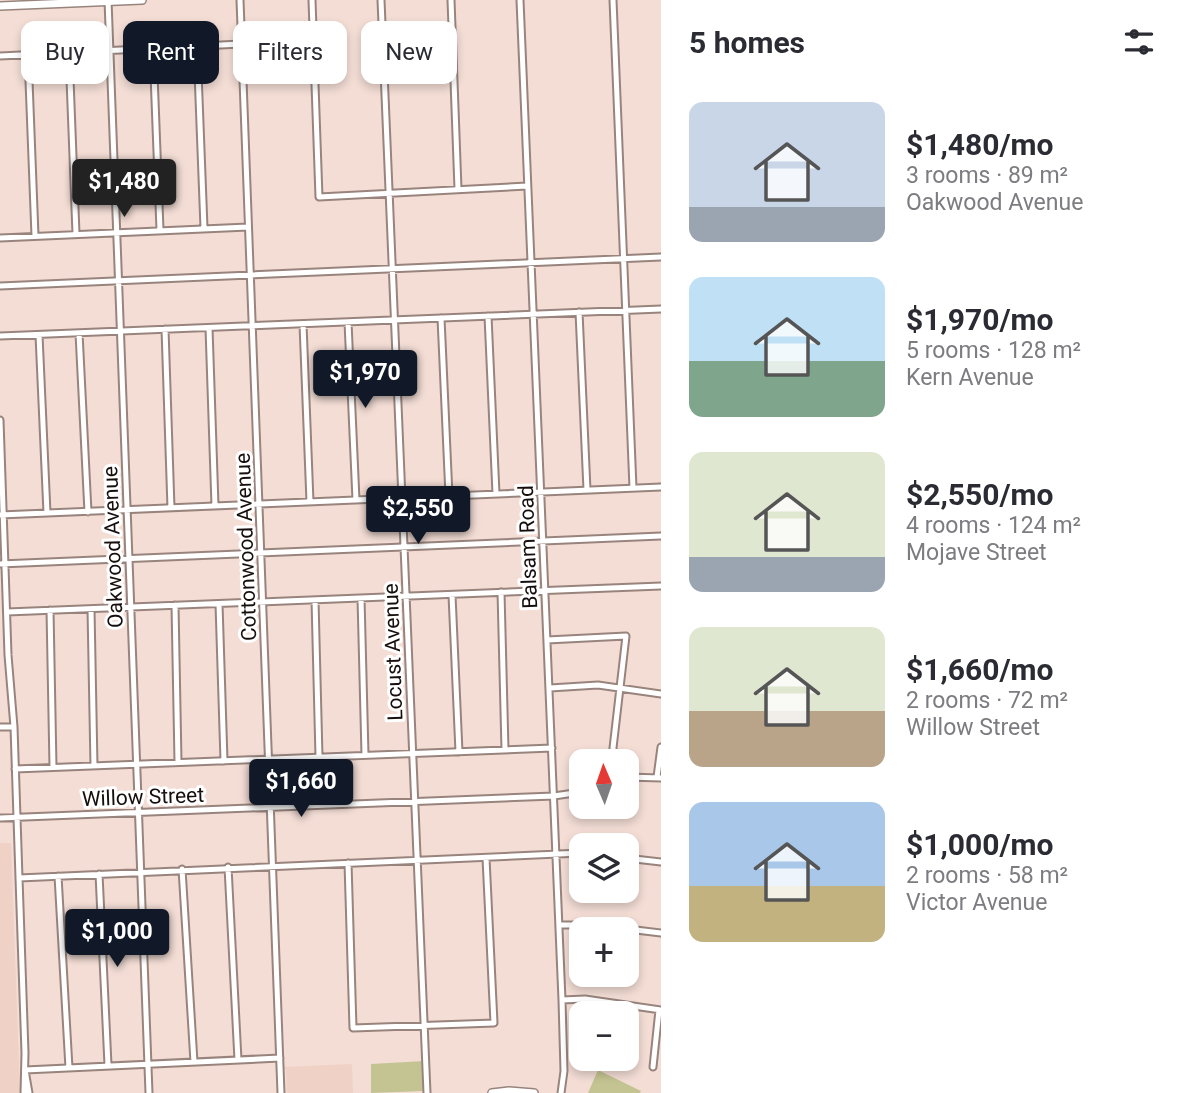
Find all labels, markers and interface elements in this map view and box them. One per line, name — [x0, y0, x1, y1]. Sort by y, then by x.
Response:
chip: Buy — [21, 21, 109, 84]
chip: Rent — [123, 21, 219, 84]
chip: Filters — [233, 21, 347, 84]
chip: New — [361, 21, 457, 84]
icon: filters — [1120, 23, 1158, 61]
text: 5 homes — [689, 25, 805, 60]
text: $1,480/mo — [906, 127, 1054, 162]
icon: home — [745, 130, 829, 214]
pin: $1,480 — [67, 160, 181, 219]
text: 3 rooms · 89 m² — [906, 162, 1068, 189]
text: $1,480 — [88, 168, 160, 195]
text: Oakwood Avenue — [906, 189, 1083, 216]
text: $1,970/mo — [906, 302, 1054, 337]
icon: home — [745, 305, 829, 389]
text: 5 rooms · 128 m² — [906, 337, 1081, 364]
pin: $1,970 — [308, 350, 422, 410]
text: $1,970 — [329, 359, 401, 386]
text: Kern Avenue — [906, 364, 1034, 391]
street label: Cottonwood Avenue — [231, 453, 261, 641]
street label: Oakwood Avenue — [98, 466, 128, 628]
text: $2,550/mo — [906, 477, 1054, 512]
icon: home — [745, 480, 829, 564]
street label: Balsam Road — [514, 485, 542, 609]
pin: $2,550 — [361, 486, 475, 546]
text: $2,550 — [382, 495, 454, 522]
text: 4 rooms · 124 m² — [906, 512, 1081, 539]
text: Mojave Street — [906, 539, 1047, 566]
street label: Locust Avenue — [379, 583, 407, 721]
text: $1,660/mo — [906, 652, 1054, 687]
icon: home — [745, 655, 829, 739]
text: 2 rooms · 72 m² — [906, 687, 1068, 714]
text: Willow Street — [906, 714, 1040, 741]
north arrow — [569, 749, 639, 819]
map controls — [569, 749, 639, 1071]
pin: $1,660 — [244, 760, 358, 819]
text: $1,660 — [265, 768, 337, 795]
street label: Willow Street — [81, 783, 205, 811]
text: $1,000/mo — [906, 827, 1054, 862]
icon: home — [745, 830, 829, 914]
button: layers — [569, 833, 639, 903]
text: 2 rooms · 58 m² — [906, 862, 1068, 889]
text: Victor Avenue — [906, 889, 1047, 916]
pin: $1,000 — [60, 909, 174, 969]
button: + — [569, 917, 639, 987]
text: $1,000 — [81, 918, 153, 945]
button: − — [569, 1001, 639, 1071]

